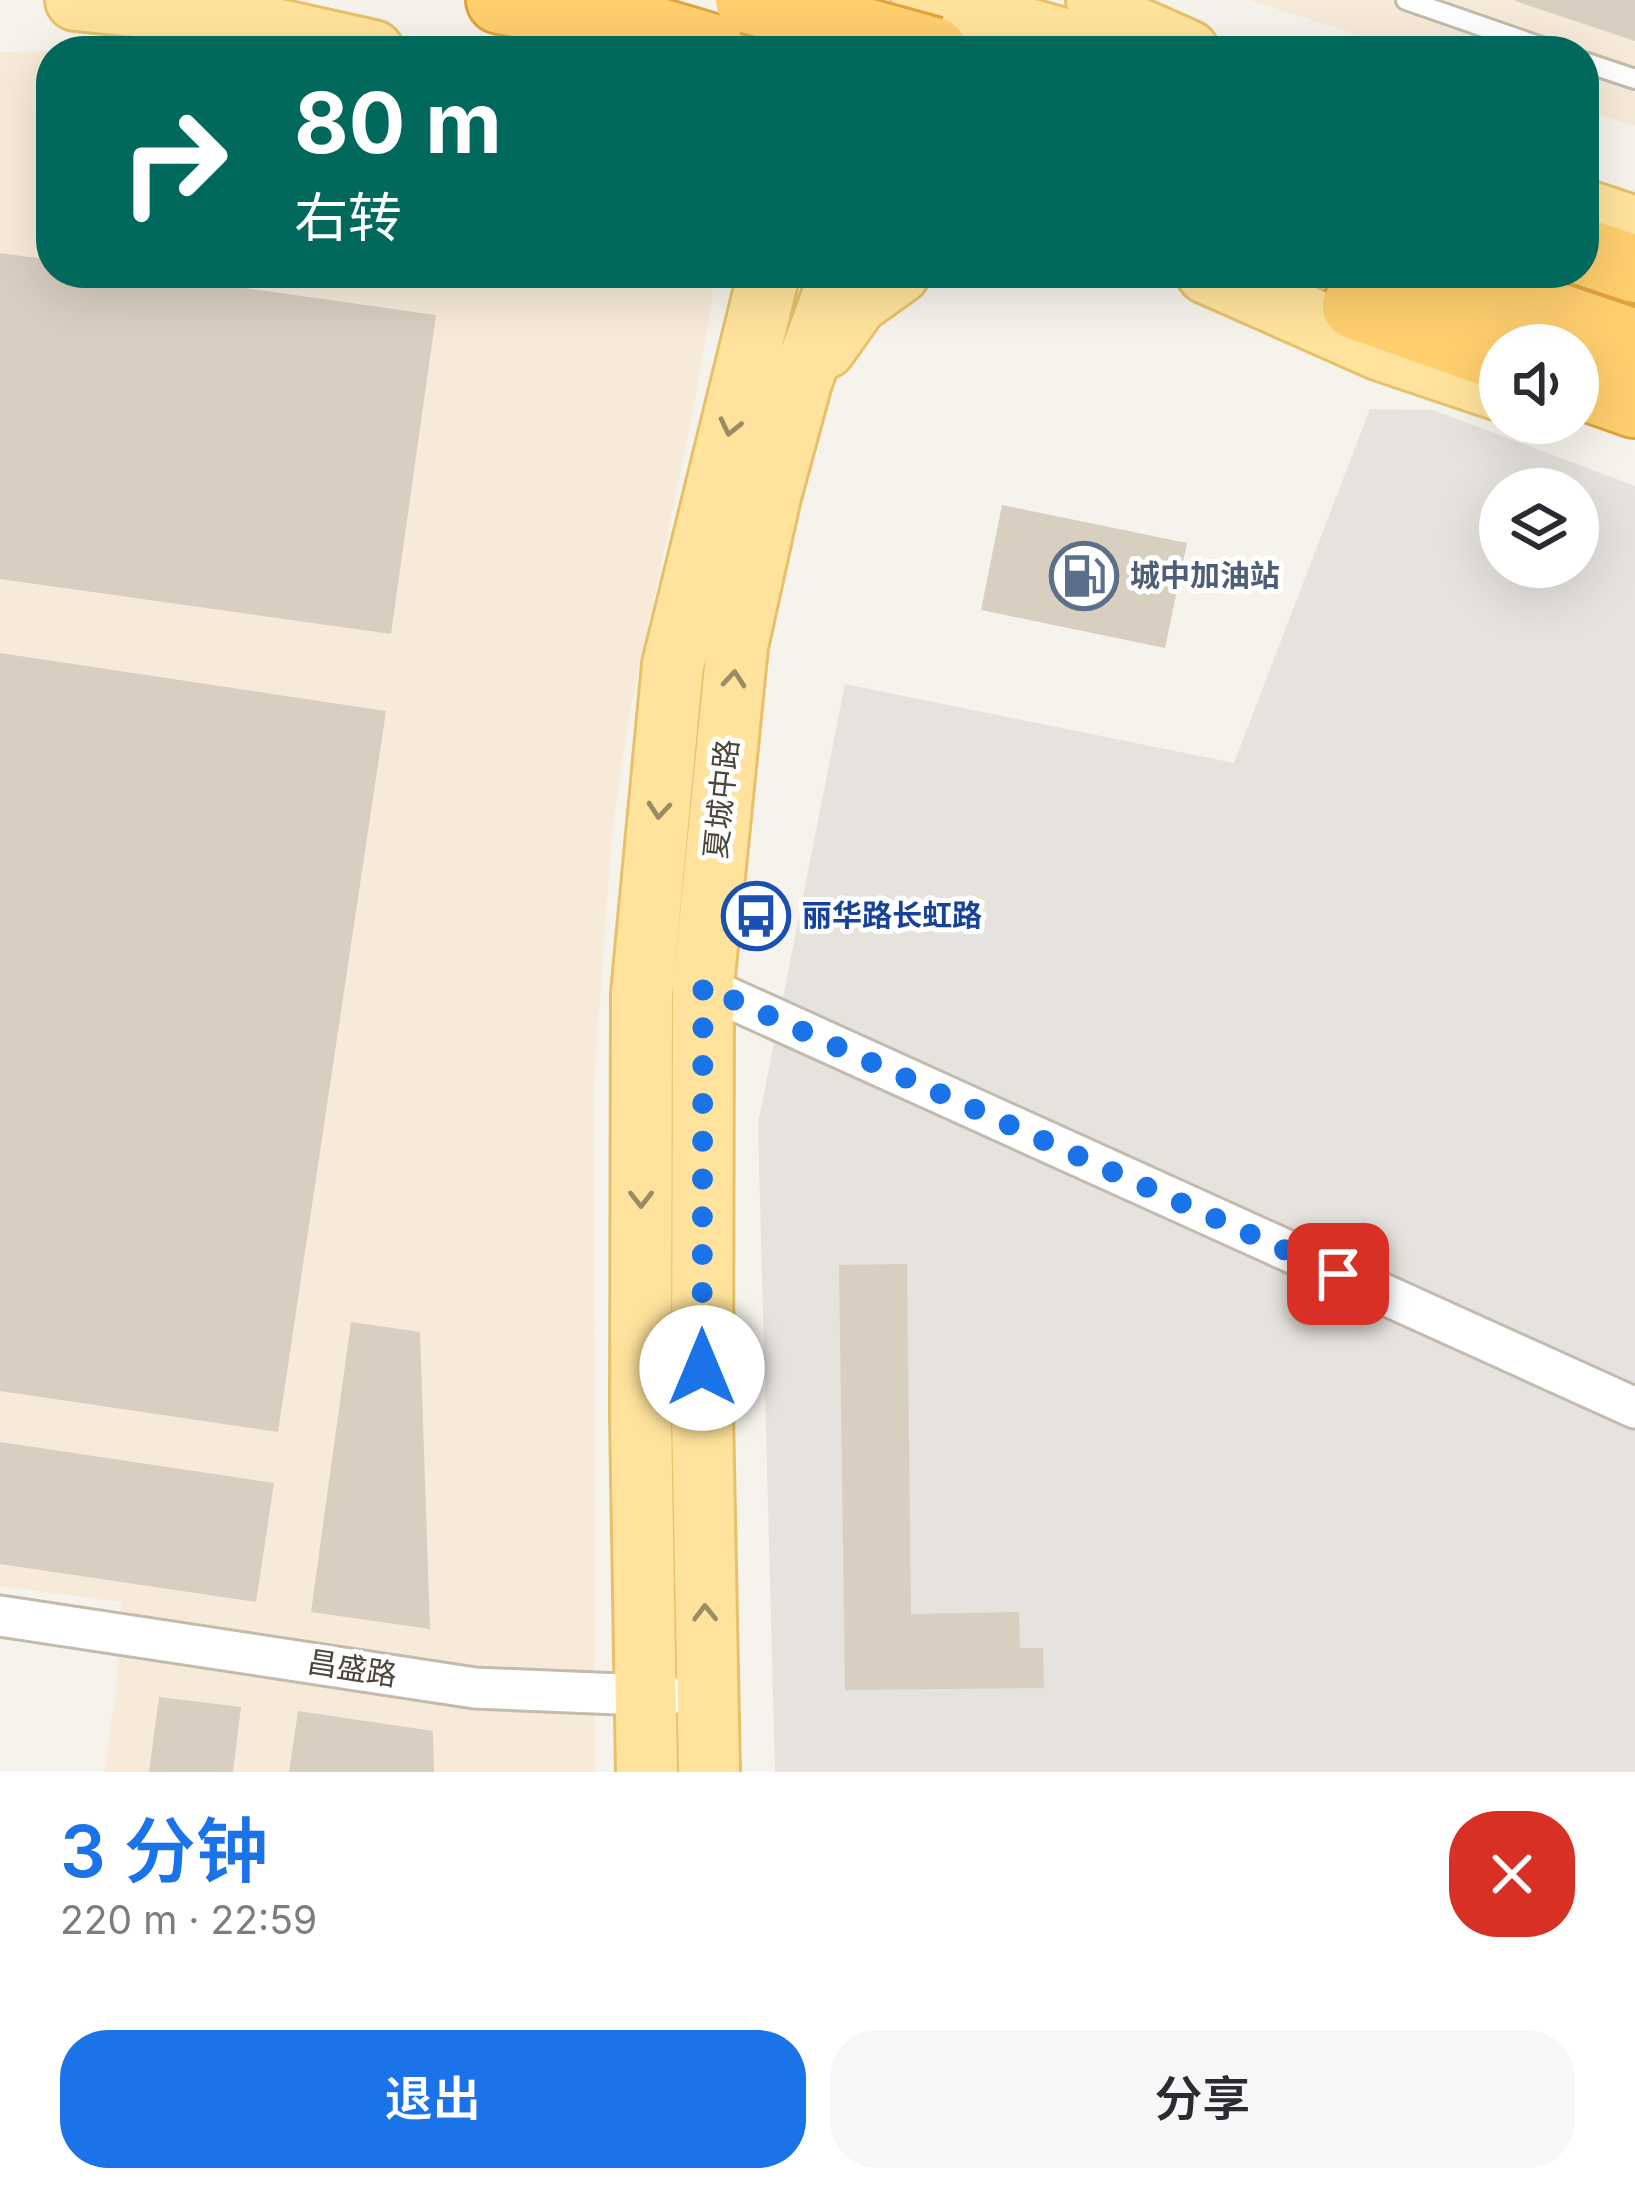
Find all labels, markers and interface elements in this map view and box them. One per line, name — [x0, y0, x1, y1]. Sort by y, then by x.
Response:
text: 80 m — [294, 72, 502, 173]
icon: right — [96, 84, 252, 240]
text: 右转 — [294, 185, 402, 250]
map controls — [1479, 324, 1599, 588]
button: sound — [1479, 324, 1599, 444]
one-way arrow — [719, 417, 744, 437]
button: layers — [1479, 468, 1599, 588]
fuel station icon: 城中加油站 — [1049, 541, 1119, 611]
place label: 城中加油站 — [1130, 557, 1280, 593]
one-way arrow — [721, 669, 746, 688]
street label: 夏城中路 — [697, 737, 745, 860]
one-way arrow — [647, 801, 672, 820]
bus stop icon: 丽华路长虹路 — [721, 881, 791, 951]
place label: 丽华路长虹路 — [802, 897, 982, 933]
one-way arrow — [628, 1191, 654, 1209]
pin — [1287, 1223, 1389, 1325]
icon: arrive — [1305, 1241, 1371, 1307]
position arrow — [639, 1305, 765, 1431]
one-way arrow — [692, 1603, 718, 1622]
street label: 昌盛路 — [305, 1643, 399, 1693]
text: 3 分钟 — [60, 1807, 268, 1894]
button: close — [1449, 1811, 1575, 1937]
text: 220 m · 22:59 — [60, 1896, 317, 1943]
button: 退出 — [60, 2030, 806, 2168]
button: 分享 — [830, 2030, 1575, 2168]

